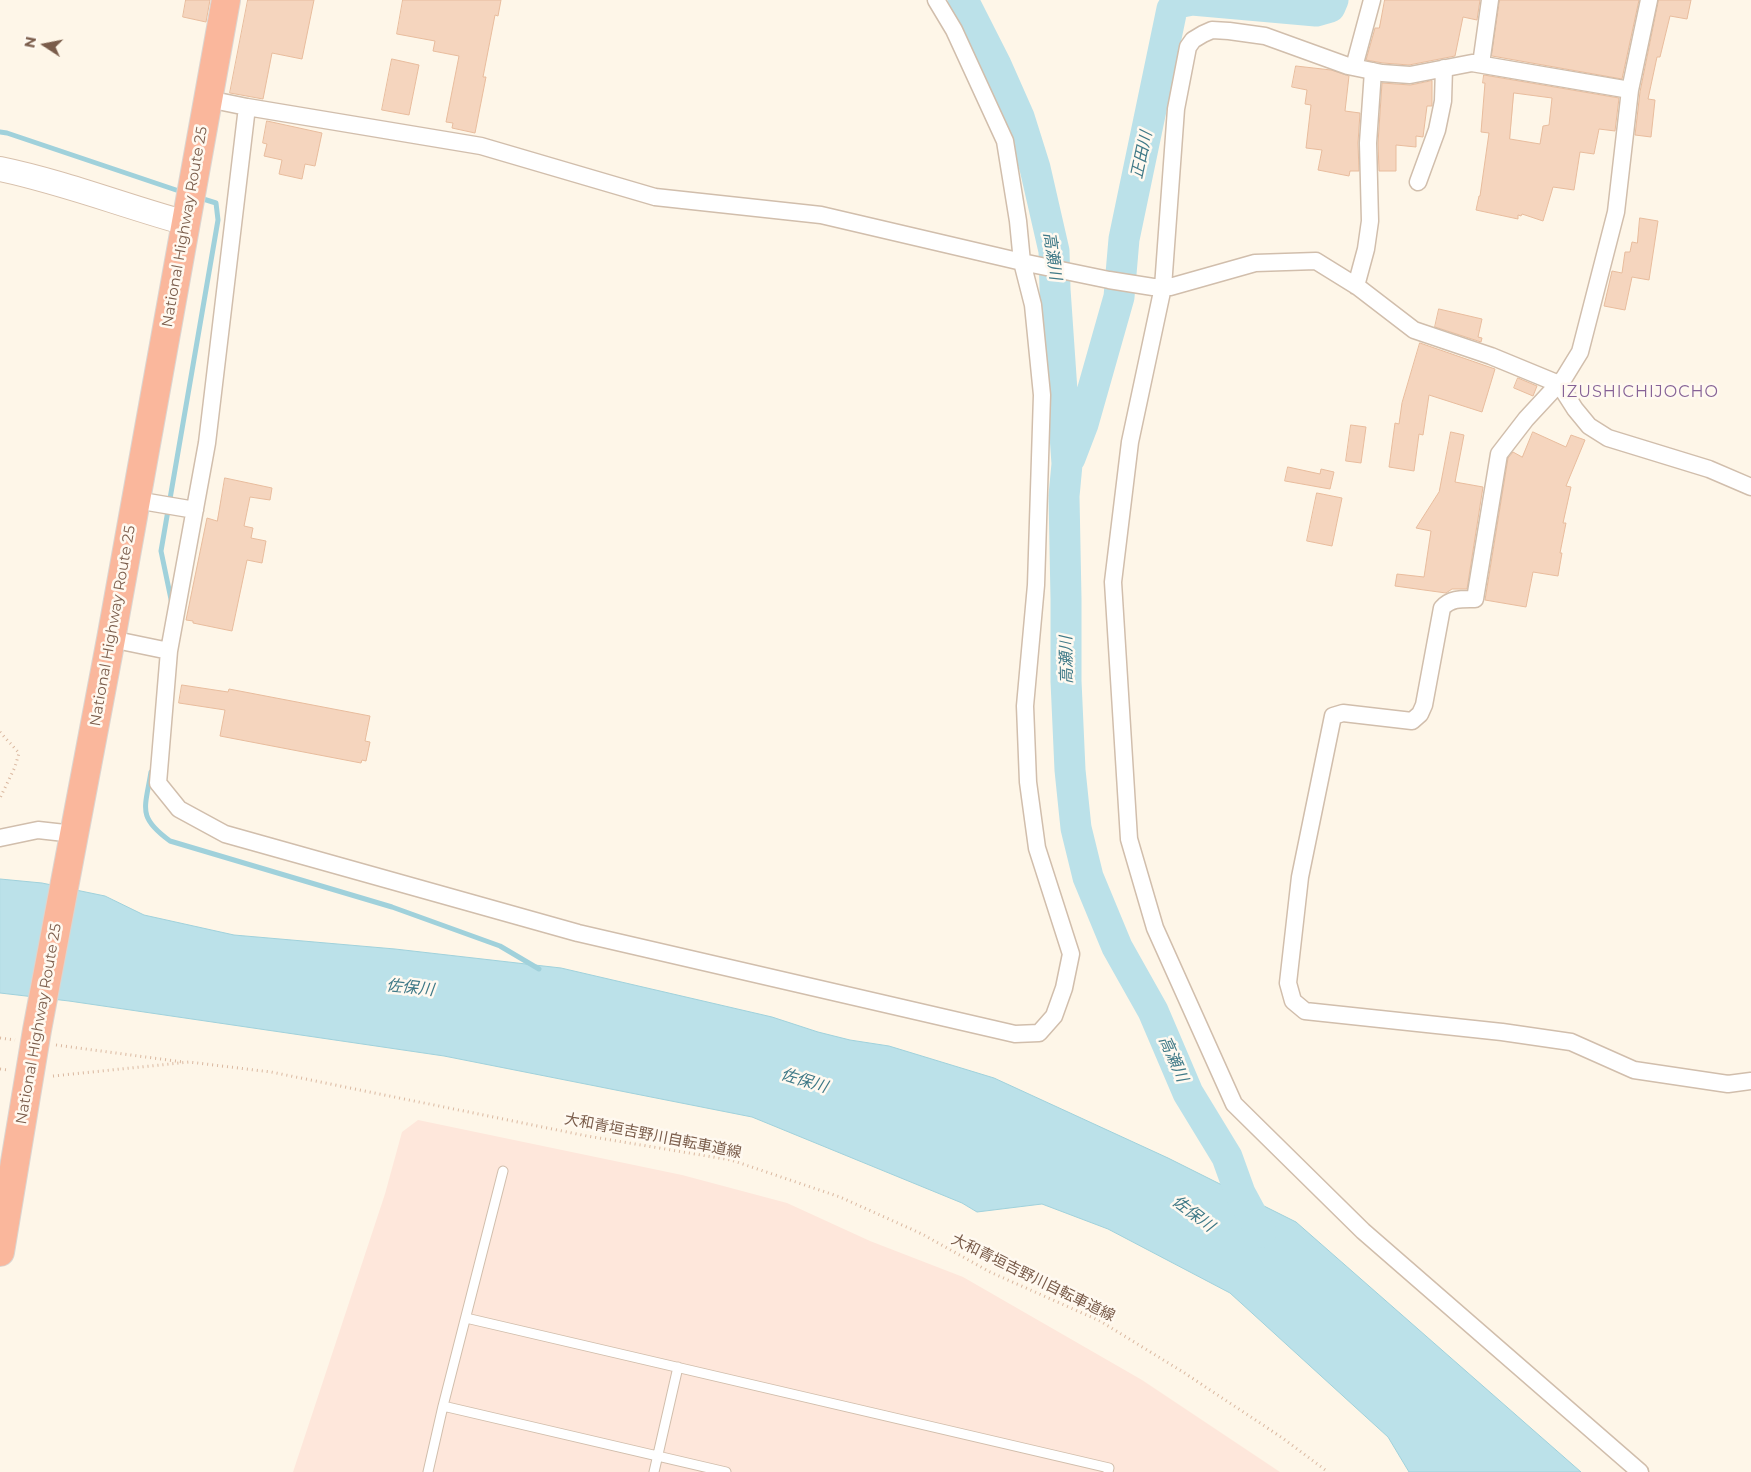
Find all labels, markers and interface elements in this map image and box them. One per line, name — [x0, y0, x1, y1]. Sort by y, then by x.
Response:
north arrow — [20, 20, 70, 70]
text: N — [20, 35, 40, 49]
street label: National Highway Route 25 — [158, 125, 212, 329]
water label: 正田川 — [1128, 130, 1156, 180]
water label: 高瀬川 — [1039, 231, 1065, 281]
district label: IZUSHICHIJOCHO — [1559, 382, 1721, 402]
street label: National Highway Route 25 — [86, 524, 140, 728]
water label: 高瀬川 — [1057, 636, 1077, 684]
street label: National Highway Route 25 — [12, 922, 66, 1126]
water label: 佐保川 — [385, 976, 435, 1000]
water label: 高瀬川 — [1154, 1033, 1192, 1085]
water label: 佐保川 — [778, 1065, 830, 1097]
street label: 大和青垣吉野川自転車道線 — [563, 1110, 743, 1162]
water label: 佐保川 — [1168, 1192, 1218, 1236]
street label: 大和青垣吉野川自転車道線 — [948, 1230, 1118, 1326]

